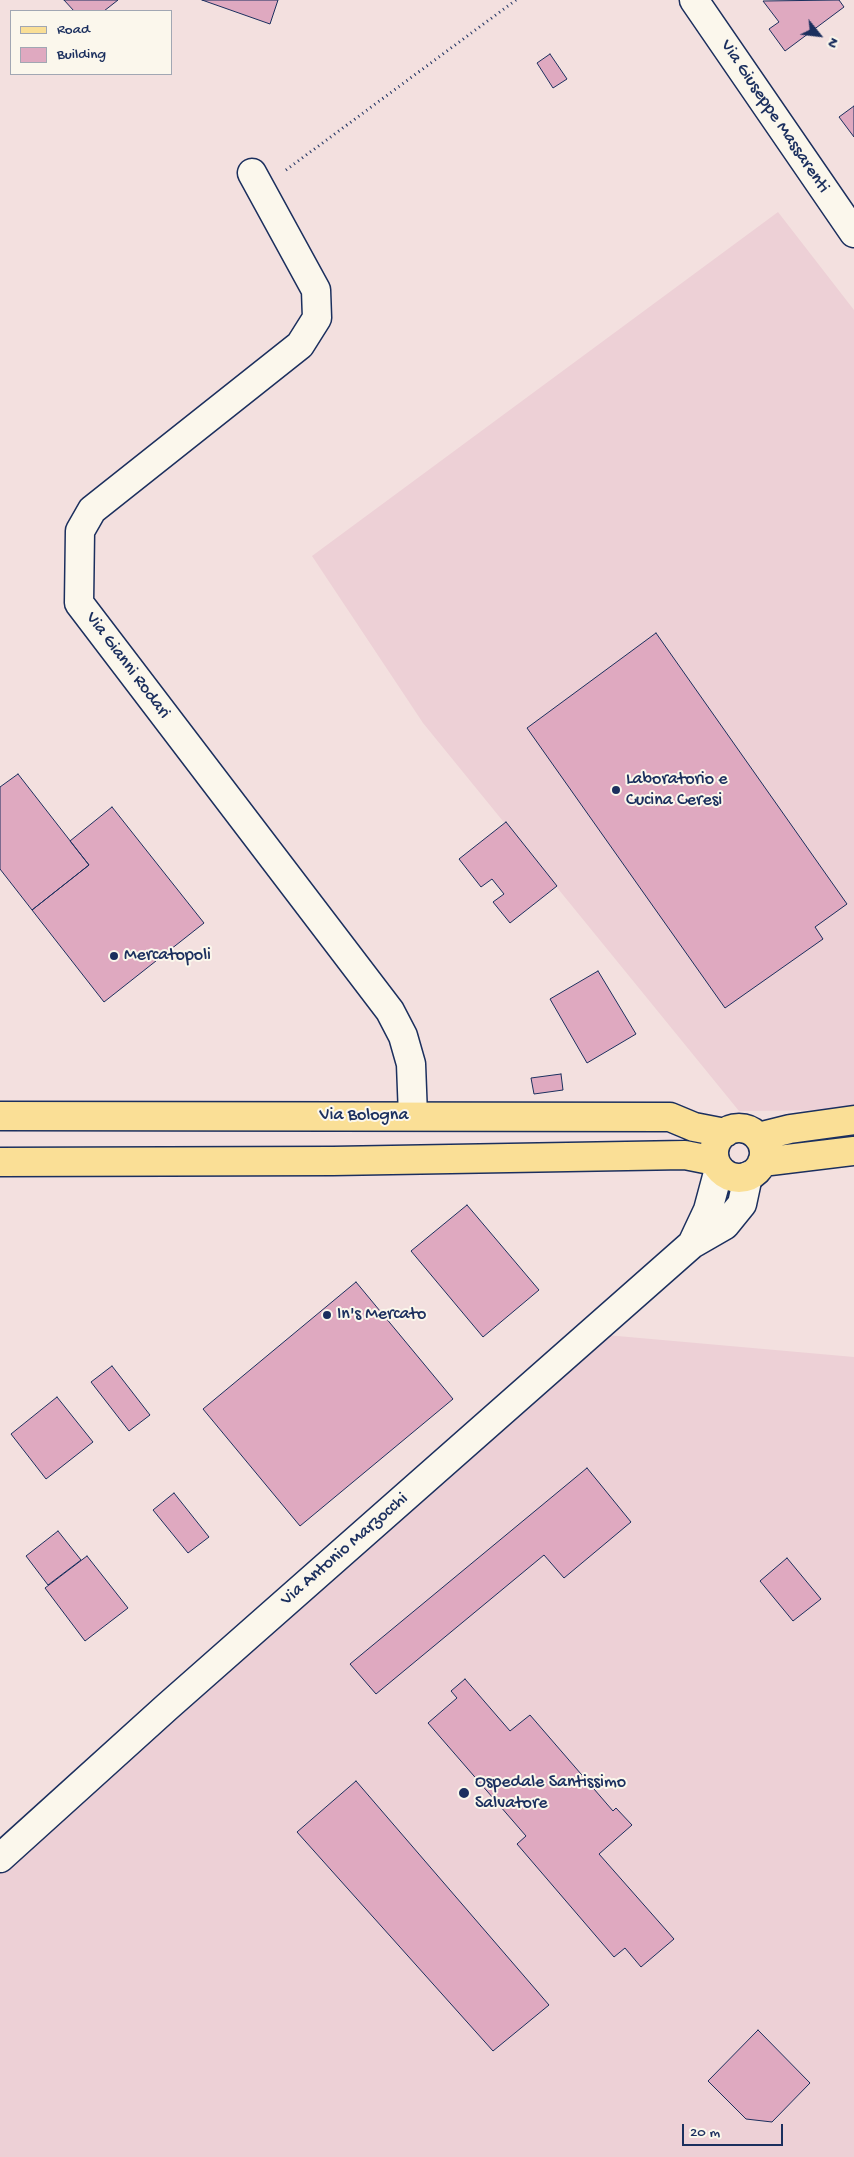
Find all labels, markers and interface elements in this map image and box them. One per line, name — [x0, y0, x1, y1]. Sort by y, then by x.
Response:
legend — [10, 10, 172, 75]
north arrow — [794, 10, 844, 60]
text: Road — [57, 21, 90, 39]
text: N — [823, 34, 842, 51]
street label: Via Giuseppe Massarenti — [715, 36, 833, 198]
text: Building — [57, 46, 106, 64]
street label: Via Gianni Rodari — [80, 608, 174, 724]
place label: Laboratorio e Cucina Ceresi — [626, 769, 728, 812]
marker: Laboratorio e Cucina Ceresi — [610, 784, 622, 796]
place label: Mercatopoli — [124, 945, 211, 967]
marker: Mercatopoli — [108, 950, 120, 962]
street label: Via Bologna — [320, 1105, 408, 1127]
place label: In's Mercato — [337, 1304, 426, 1326]
marker: In's Mercato — [321, 1309, 333, 1321]
street label: Via Antonio Marzocchi — [277, 1489, 413, 1611]
place label: Ospedale Santissimo Salvatore — [475, 1772, 626, 1815]
marker: Ospedale Santissimo Salvatore — [457, 1786, 471, 1800]
scale bar — [684, 2114, 785, 2146]
text: 20 m — [690, 2124, 720, 2142]

